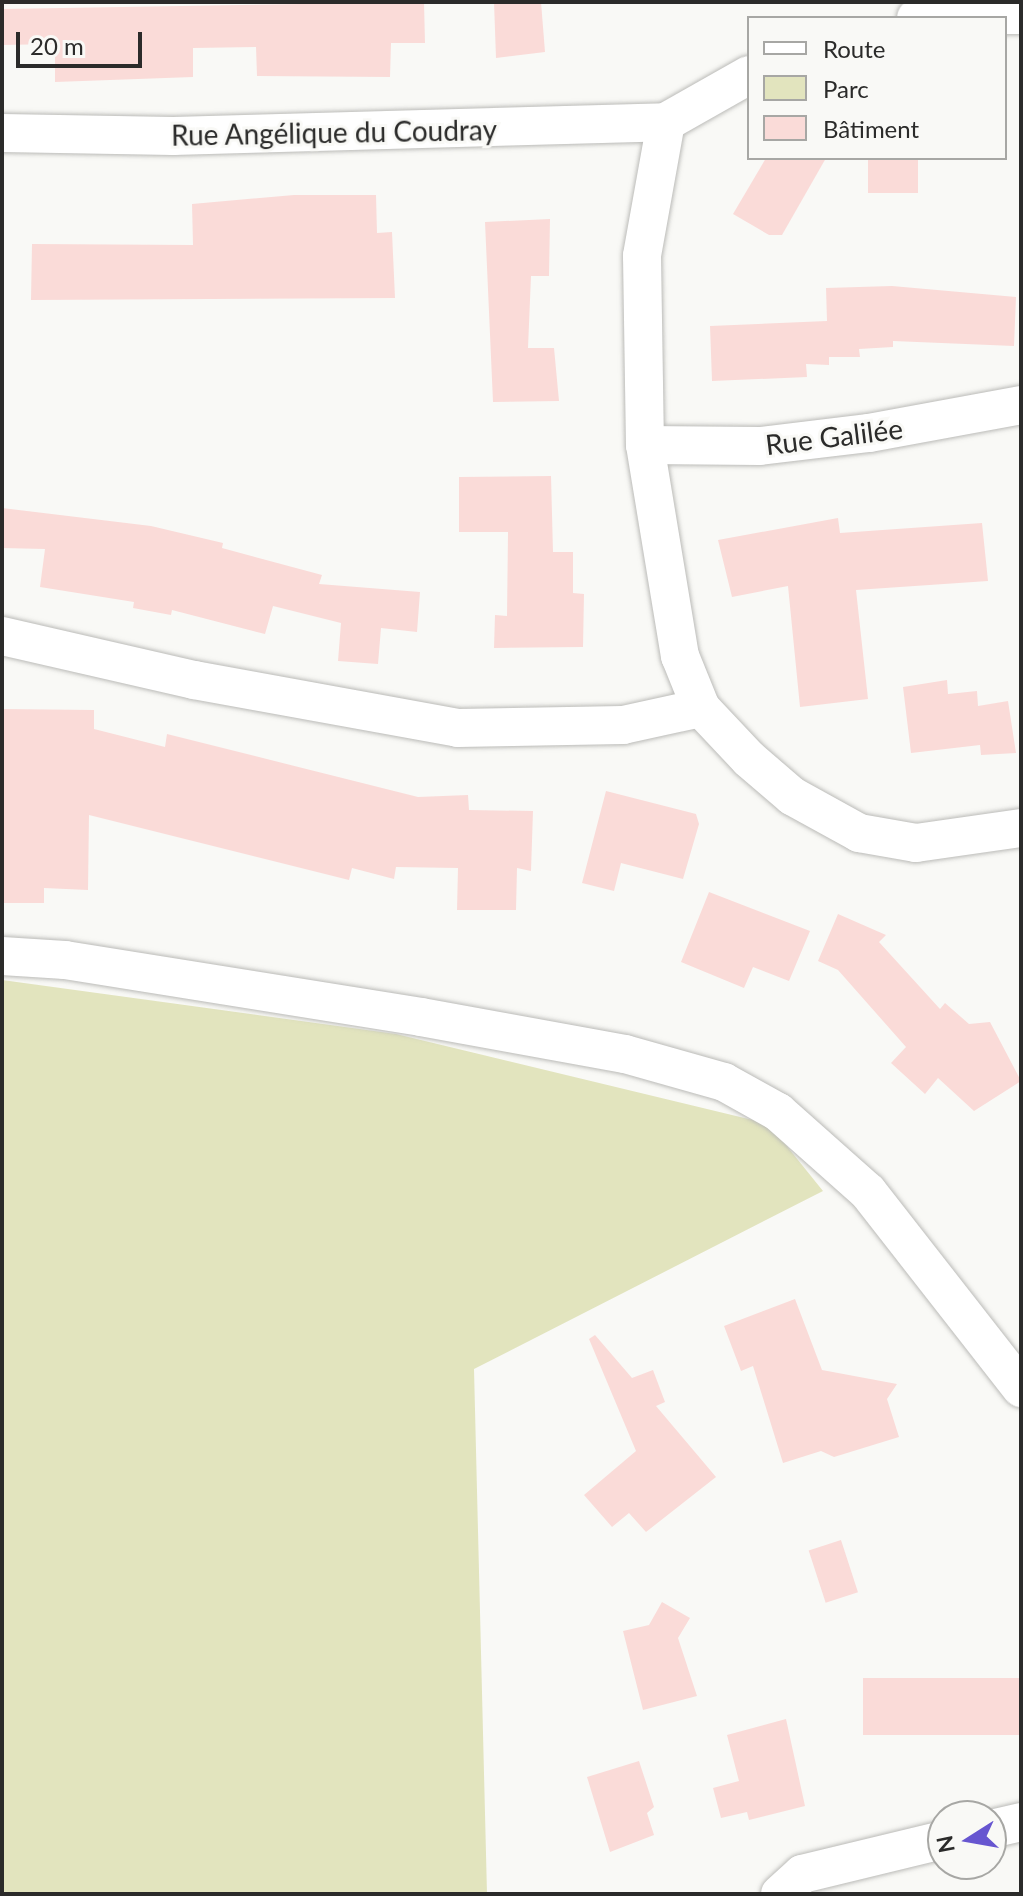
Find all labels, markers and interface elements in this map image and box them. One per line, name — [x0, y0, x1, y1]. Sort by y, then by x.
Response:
scale bar — [20, 16, 146, 66]
legend — [747, 16, 1007, 160]
text: 20 m — [30, 31, 84, 60]
text: Route — [823, 34, 885, 63]
text: Parc — [823, 74, 869, 103]
street label: Rue Angélique du Coudray — [170, 112, 498, 152]
text: Bâtiment — [823, 114, 919, 143]
street label: Rue Galilée — [763, 411, 905, 461]
north arrow — [927, 1800, 1007, 1880]
text: N — [930, 1833, 960, 1855]

